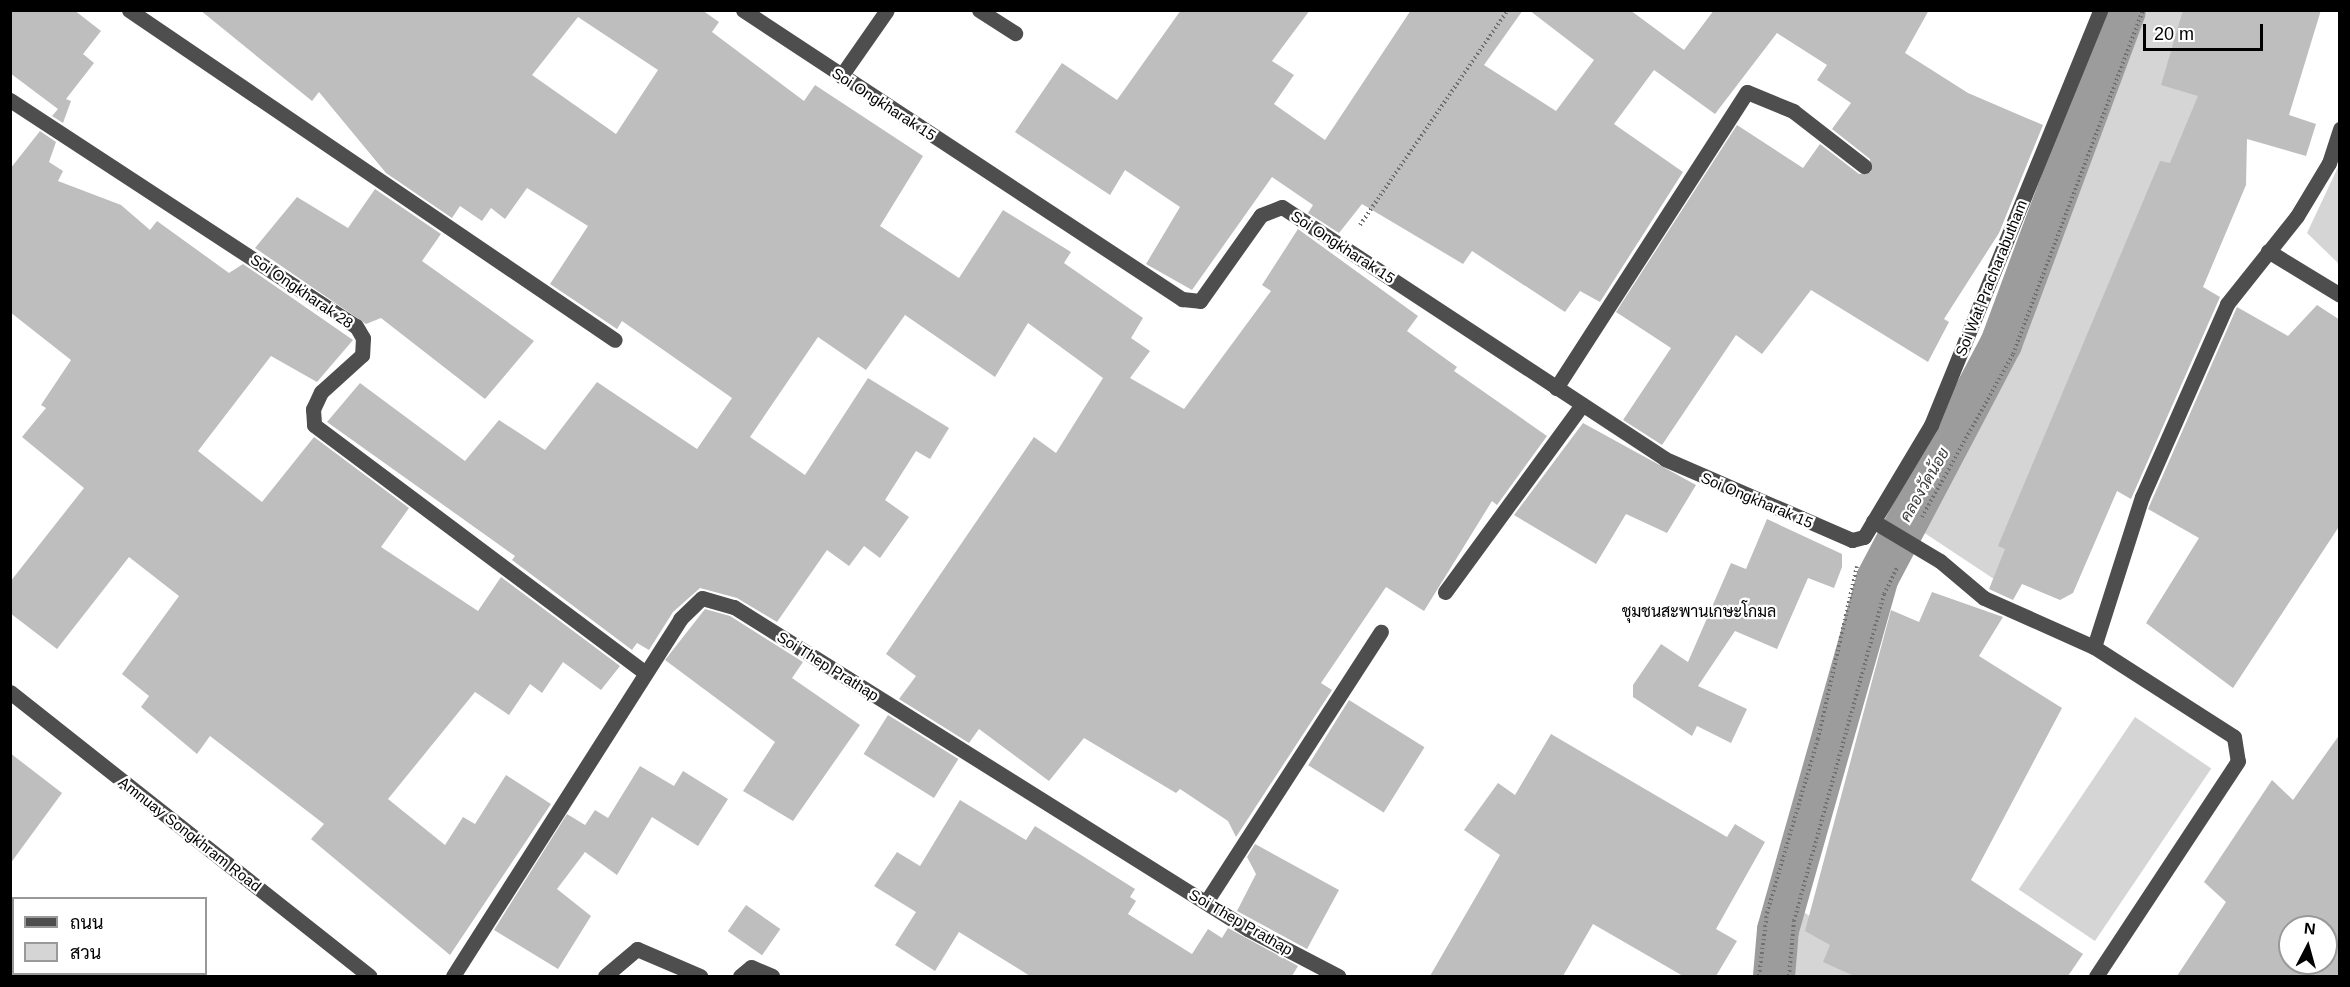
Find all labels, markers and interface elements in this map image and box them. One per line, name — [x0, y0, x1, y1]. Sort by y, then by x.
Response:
scale bar — [2146, 12, 2266, 50]
text: 20 m — [2154, 24, 2194, 44]
street label: Soi Ongkharak 15 — [829, 64, 939, 144]
street label: Soi Wat Pracharabutham — [1951, 197, 2031, 359]
street label: Soi Ongkharak 15 — [1288, 207, 1398, 287]
street label: Soi Ongkharak 28 — [247, 250, 357, 332]
water label: คลองวัดน้อย — [1896, 445, 1954, 525]
street label: Soi Ongkharak 15 — [1698, 468, 1816, 532]
district label: ชุมชนสะพานเกษะโกมล — [1622, 602, 1776, 622]
street label: Soi Thep Prathap — [774, 627, 882, 705]
street label: Amnuay Songkhram Road — [115, 773, 265, 895]
street label: Soi Thep Prathap — [1186, 885, 1296, 959]
legend — [12, 897, 207, 975]
text: ถนน — [70, 913, 103, 933]
north arrow — [2278, 915, 2338, 975]
text: N — [2303, 920, 2316, 938]
text: สวน — [70, 943, 101, 963]

